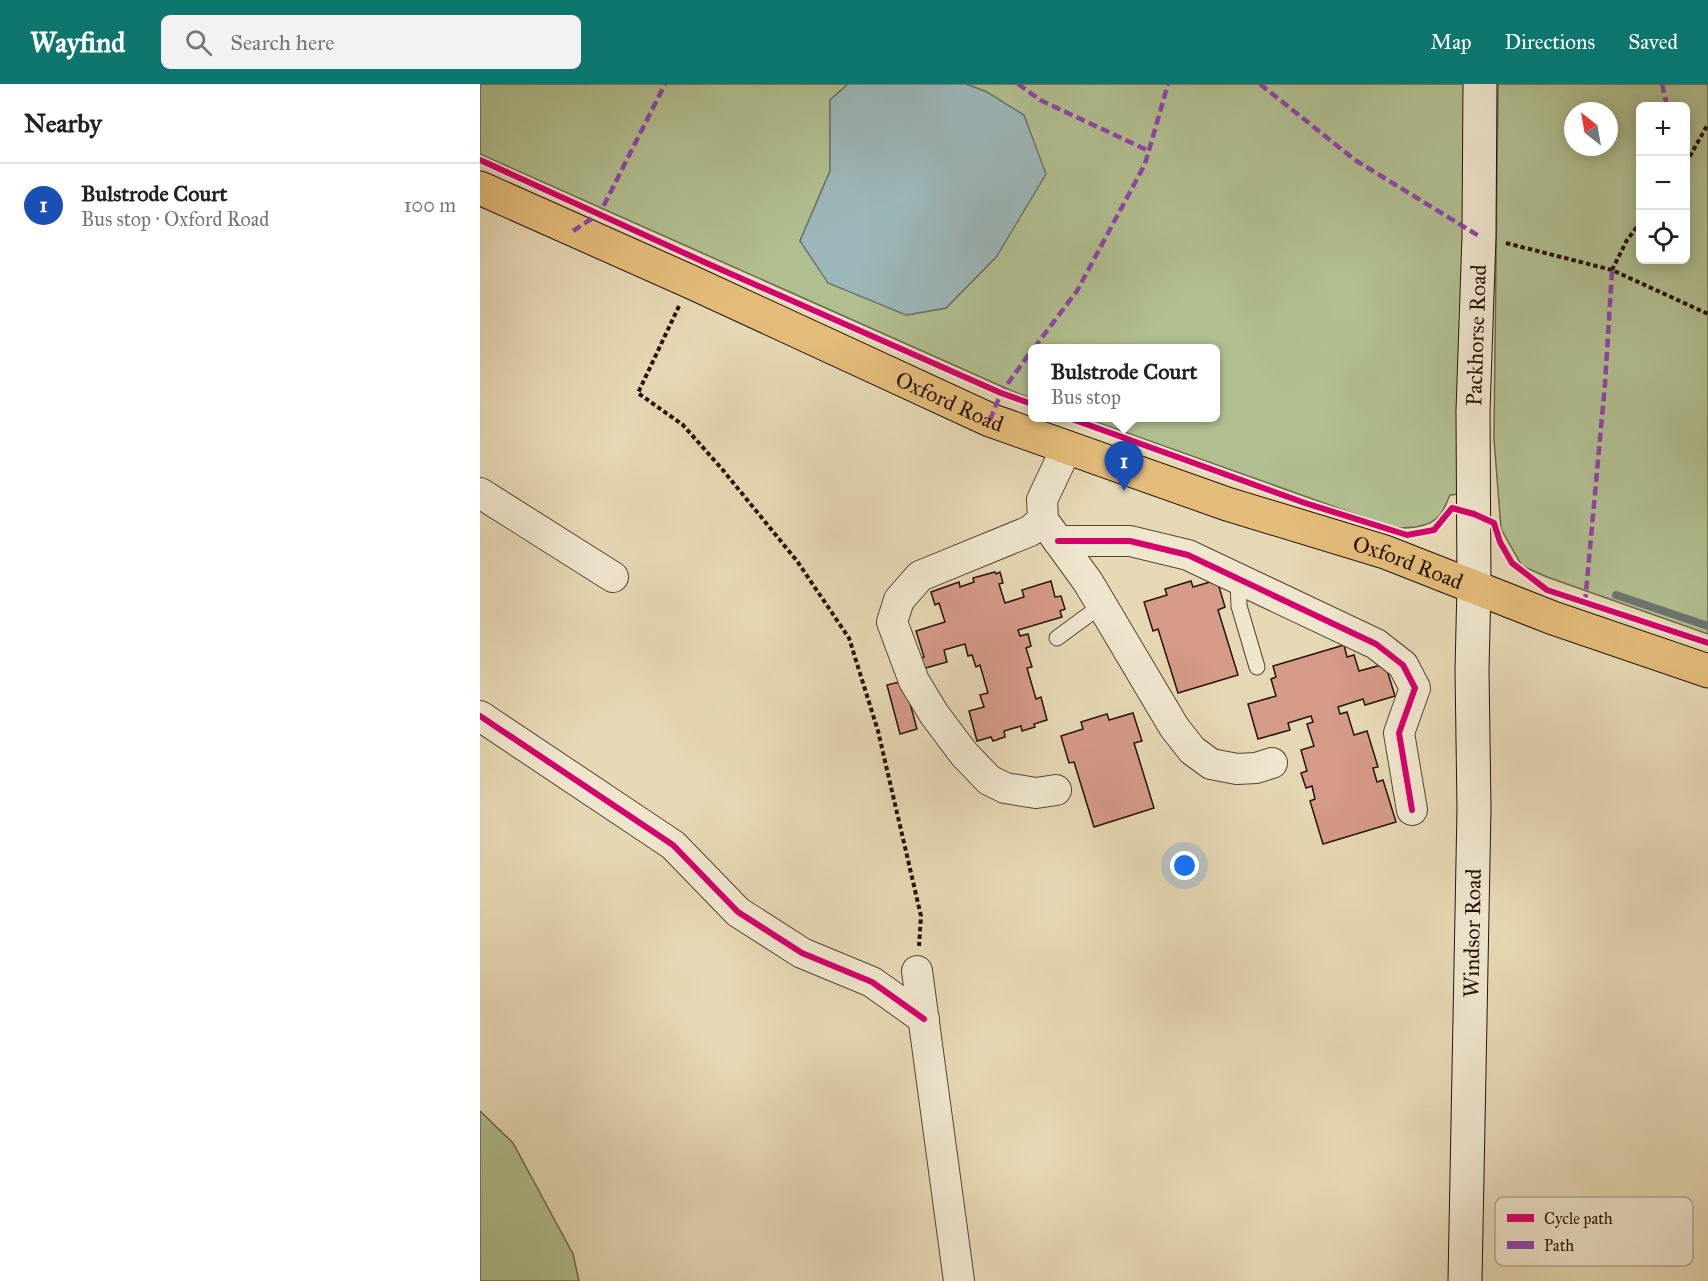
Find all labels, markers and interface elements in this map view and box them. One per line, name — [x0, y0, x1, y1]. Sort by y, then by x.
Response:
search box — [161, 15, 581, 69]
text: Wayfind — [30, 25, 125, 60]
icon: search — [182, 26, 215, 59]
text: Search here — [230, 29, 334, 56]
text: Map — [1431, 29, 1472, 55]
text: Directions — [1505, 29, 1595, 55]
text: Saved — [1628, 29, 1678, 55]
north arrow — [1564, 102, 1618, 156]
map controls — [1636, 102, 1690, 264]
button: + — [1636, 102, 1690, 156]
text: Nearby — [24, 107, 102, 139]
button: − — [1636, 156, 1690, 210]
text: Bulstrode Court — [81, 180, 227, 207]
text: 1 — [40, 193, 47, 217]
text: 100 m — [404, 193, 456, 217]
text: Bus stop · Oxford Road — [81, 207, 269, 231]
button: locate — [1636, 210, 1690, 264]
street label: Packhorse Road — [1460, 264, 1492, 406]
popup — [1028, 344, 1220, 422]
text: Bulstrode Court — [1051, 358, 1197, 385]
street label: Oxford Road — [891, 365, 1007, 438]
text: Bus stop — [1051, 385, 1121, 409]
pin: 1 — [1104, 442, 1144, 491]
street label: Oxford Road — [1350, 530, 1467, 595]
your location — [1170, 851, 1199, 880]
street label: Windsor Road — [1457, 868, 1487, 998]
legend — [1495, 1197, 1693, 1266]
text: Cycle path — [1544, 1209, 1613, 1228]
text: Path — [1544, 1236, 1574, 1255]

